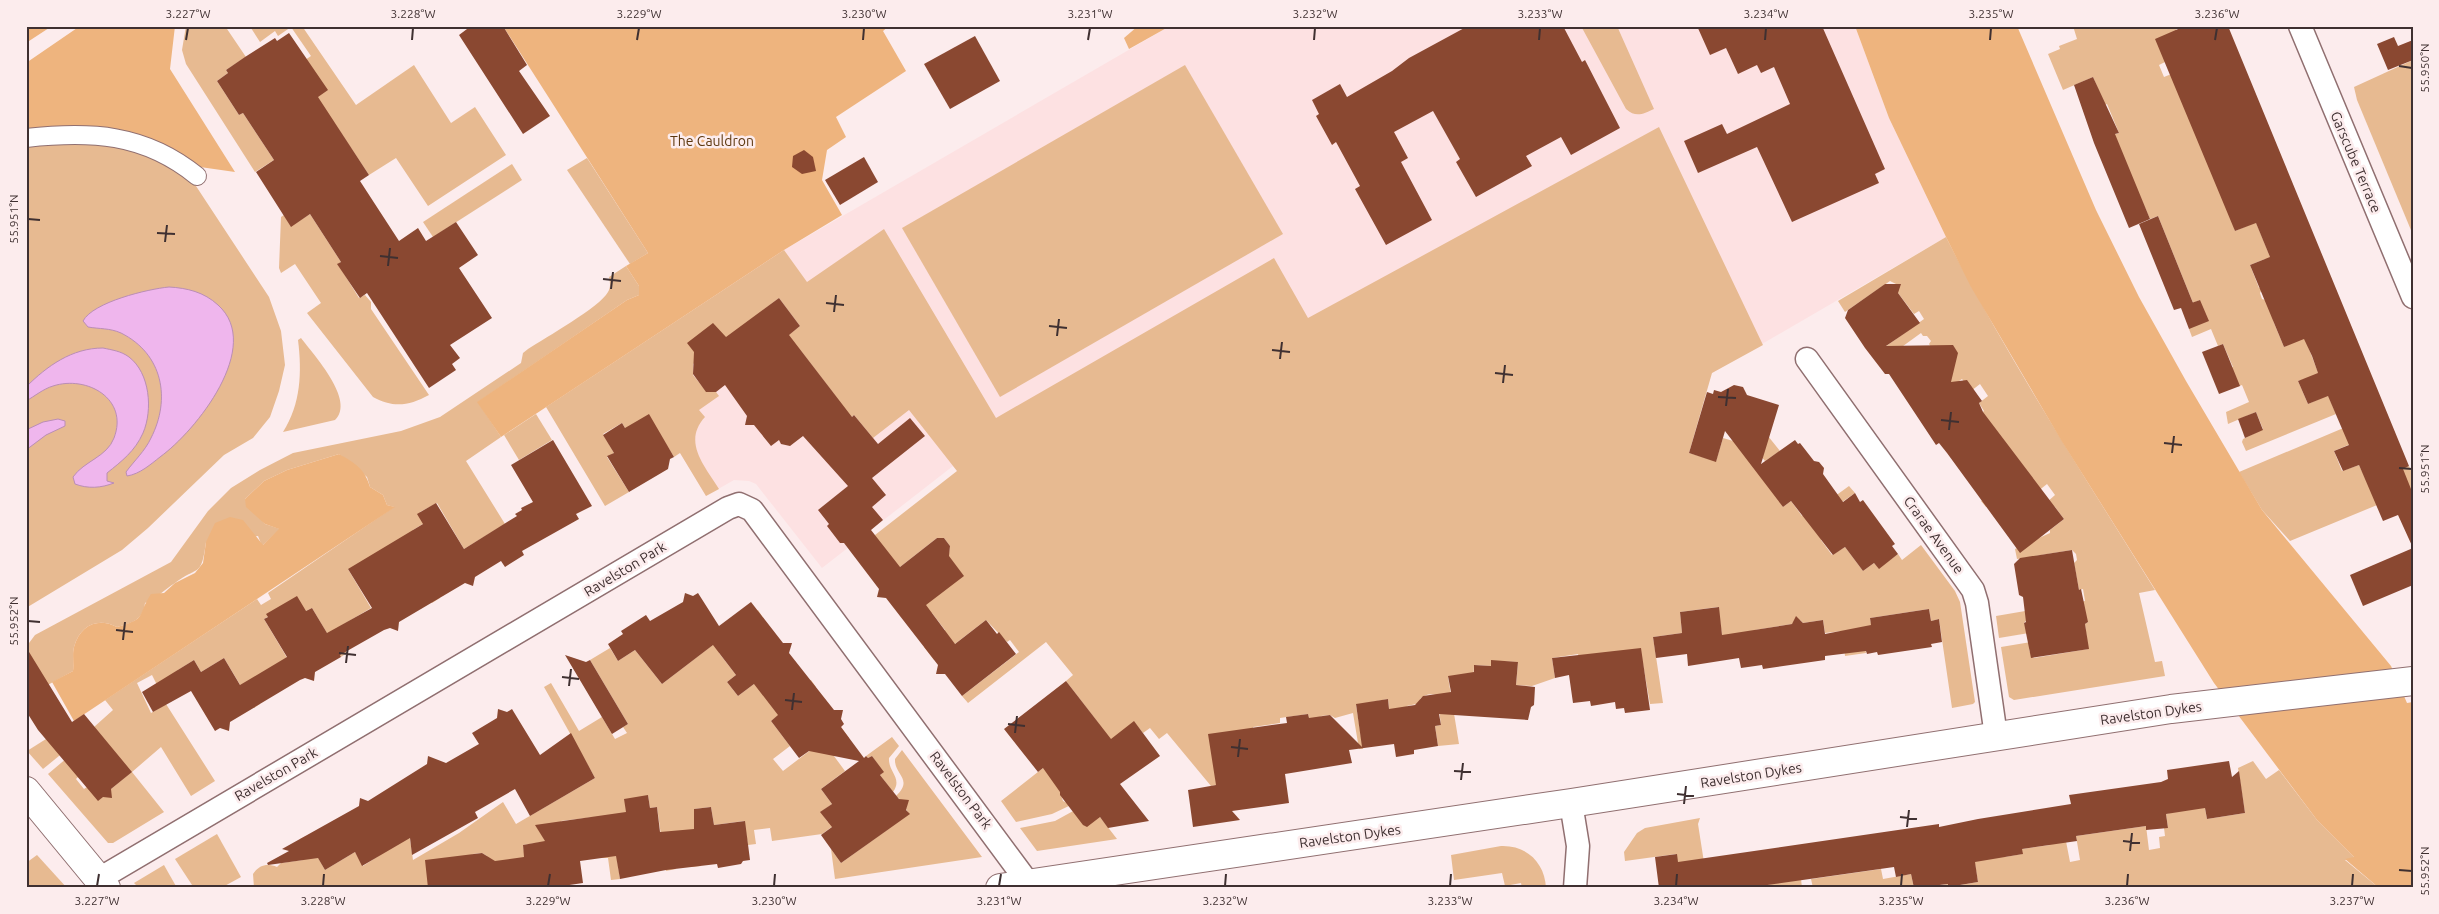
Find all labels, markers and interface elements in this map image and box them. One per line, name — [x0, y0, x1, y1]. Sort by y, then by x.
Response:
text: 3.227°W — [166, 7, 211, 20]
text: 3.228°W — [391, 7, 436, 20]
text: 3.229°W — [617, 7, 662, 20]
text: 3.230°W — [842, 7, 887, 20]
text: 3.231°W — [1068, 7, 1113, 20]
text: 3.232°W — [1293, 7, 1338, 20]
text: 3.233°W — [1518, 7, 1563, 20]
text: 3.234°W — [1744, 7, 1789, 20]
text: 3.235°W — [1969, 7, 2014, 20]
text: 3.236°W — [2195, 7, 2240, 20]
text: 55.950°N — [2418, 43, 2431, 93]
street label: Garscube Terrace — [2327, 109, 2385, 215]
park label: The Cauldron — [670, 133, 754, 149]
text: 55.951°N — [7, 194, 20, 244]
text: 55.951°N — [2418, 444, 2431, 494]
street label: Crarae Avenue — [1901, 493, 1967, 577]
street label: Ravelston Park — [581, 538, 669, 600]
text: 55.952°N — [7, 596, 20, 646]
street label: Ravelston Dykes — [2099, 698, 2203, 728]
street label: Ravelston Park — [232, 744, 320, 804]
street label: Ravelston Park — [927, 748, 995, 832]
street label: Ravelston Dykes — [1699, 759, 1803, 791]
street label: Ravelston Dykes — [1298, 821, 1402, 851]
text: 55.952°N — [2418, 846, 2431, 896]
text: 3.227°W — [75, 894, 120, 907]
text: 3.228°W — [301, 894, 346, 907]
text: 3.229°W — [526, 894, 571, 907]
text: 3.230°W — [752, 894, 797, 907]
text: 3.231°W — [977, 894, 1022, 907]
text: 3.232°W — [1203, 894, 1248, 907]
text: 3.233°W — [1428, 894, 1473, 907]
text: 3.234°W — [1654, 894, 1699, 907]
text: 3.235°W — [1879, 894, 1924, 907]
text: 3.236°W — [2105, 894, 2150, 907]
text: 3.237°W — [2330, 894, 2375, 907]

